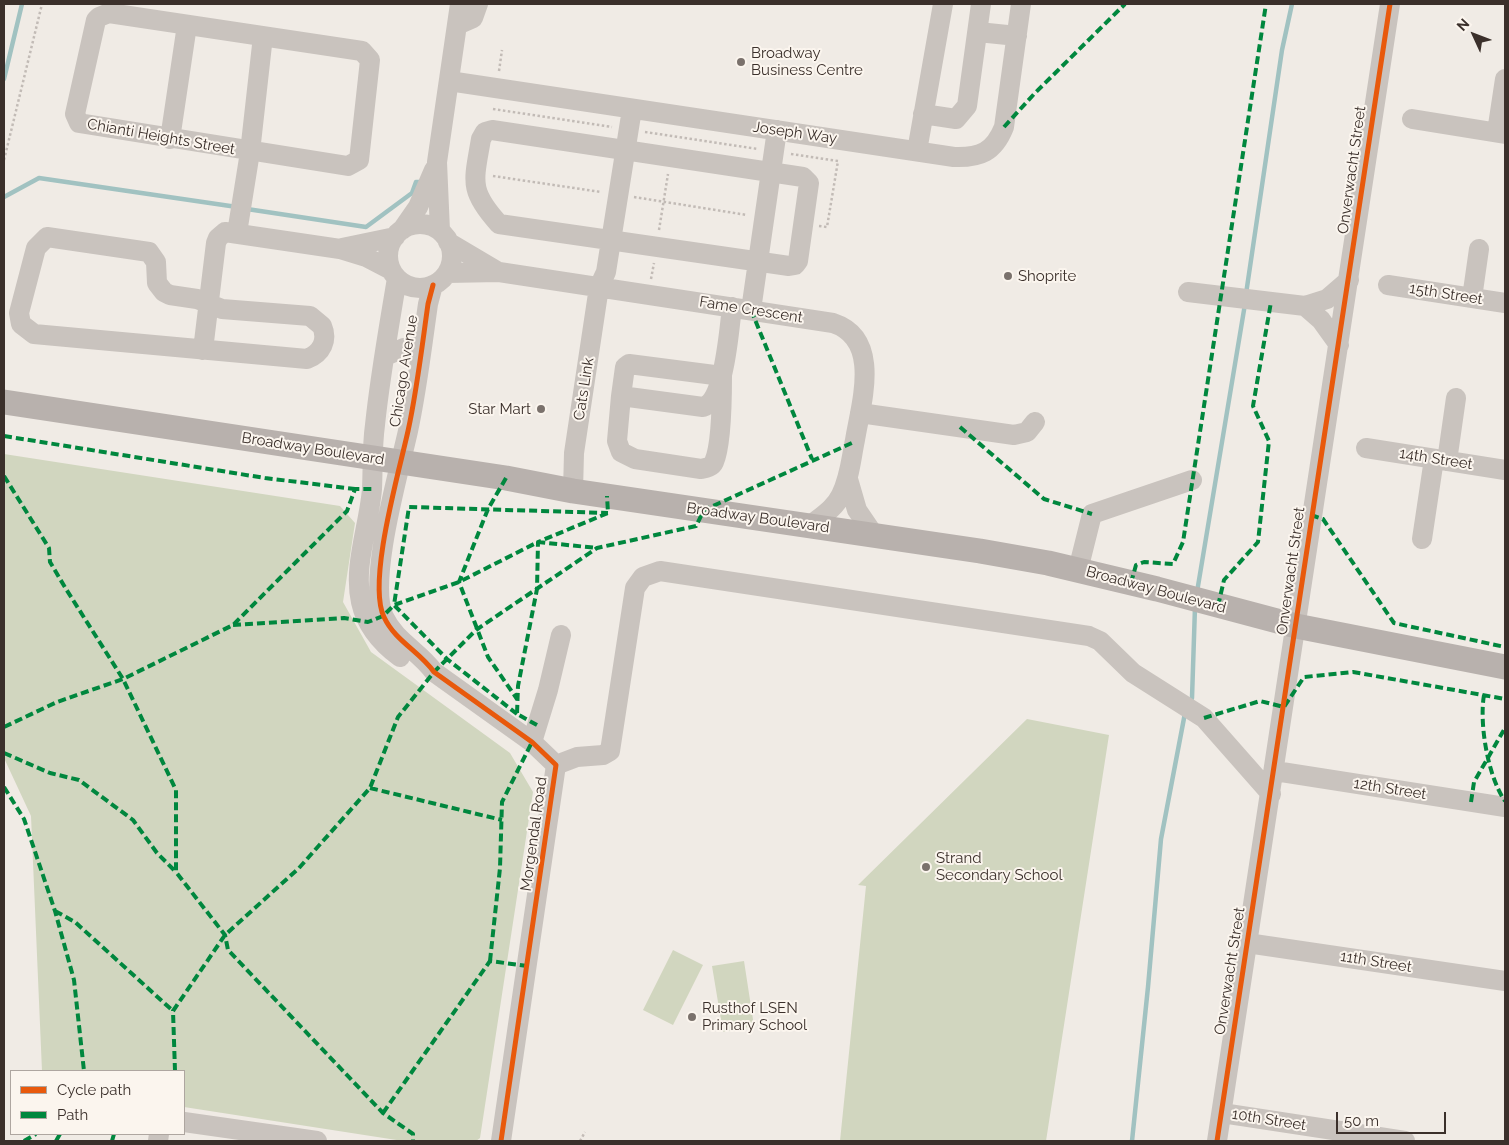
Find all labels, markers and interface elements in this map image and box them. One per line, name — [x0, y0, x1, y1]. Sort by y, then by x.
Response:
north arrow — [1449, 10, 1499, 60]
text: N — [1454, 15, 1473, 34]
place label: Broadway Business Centre — [751, 44, 863, 79]
marker: Broadway Business Centre — [735, 56, 747, 68]
street label: Onverwacht Street — [1334, 105, 1370, 235]
street label: Chianti Heights Street — [86, 115, 236, 159]
street label: Joseph Way — [752, 118, 838, 148]
place label: Shoprite — [1018, 267, 1076, 285]
marker: Shoprite — [1002, 270, 1014, 282]
street label: 15th Street — [1408, 279, 1484, 309]
street label: Fame Crescent — [698, 293, 804, 327]
street label: Chicago Avenue — [386, 314, 422, 428]
street label: Cats Link — [570, 356, 598, 422]
place label: Star Mart — [468, 400, 531, 418]
marker: Star Mart — [535, 403, 547, 415]
street label: Broadway Boulevard — [240, 429, 386, 469]
street label: 14th Street — [1398, 444, 1474, 474]
street label: Broadway Boulevard — [685, 499, 831, 537]
street label: Onverwacht Street — [1273, 506, 1309, 636]
street label: Broadway Boulevard — [1084, 563, 1228, 617]
street label: 12th Street — [1352, 774, 1428, 804]
street label: Morgendal Road — [517, 776, 551, 892]
place label: Strand Secondary School — [936, 849, 1062, 884]
marker: Strand Secondary School — [920, 861, 932, 873]
street label: Onverwacht Street — [1211, 906, 1249, 1036]
street label: 11th Street — [1339, 947, 1413, 977]
place label: Rusthof LSEN Primary School — [702, 999, 807, 1034]
marker: Rusthof LSEN Primary School — [686, 1011, 698, 1023]
legend — [10, 1070, 185, 1135]
text: Cycle path — [57, 1081, 131, 1099]
scale bar — [1339, 1102, 1449, 1134]
street label: 10th Street — [1231, 1105, 1307, 1135]
text: Path — [57, 1106, 88, 1124]
text: 50 m — [1344, 1112, 1379, 1130]

